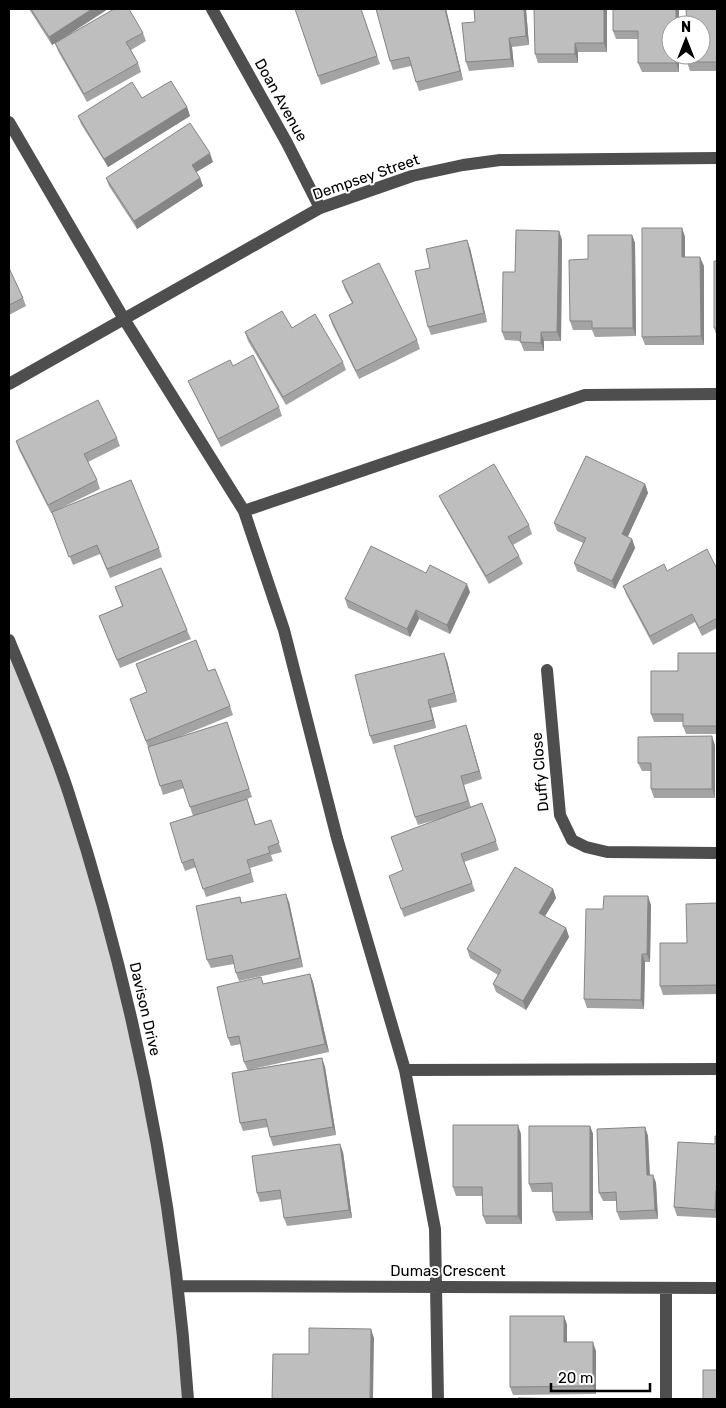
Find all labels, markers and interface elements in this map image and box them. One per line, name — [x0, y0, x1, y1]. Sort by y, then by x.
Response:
north arrow — [661, 15, 711, 65]
text: N — [681, 19, 691, 36]
street label: Doan Avenue — [251, 55, 311, 145]
street label: Dempsey Street — [310, 150, 422, 204]
street label: Duffy Close — [528, 732, 552, 812]
street label: Davison Drive — [125, 960, 165, 1058]
street label: Dumas Crescent — [390, 1262, 506, 1280]
scale bar — [551, 1360, 650, 1392]
text: 20 m — [558, 1369, 593, 1387]

